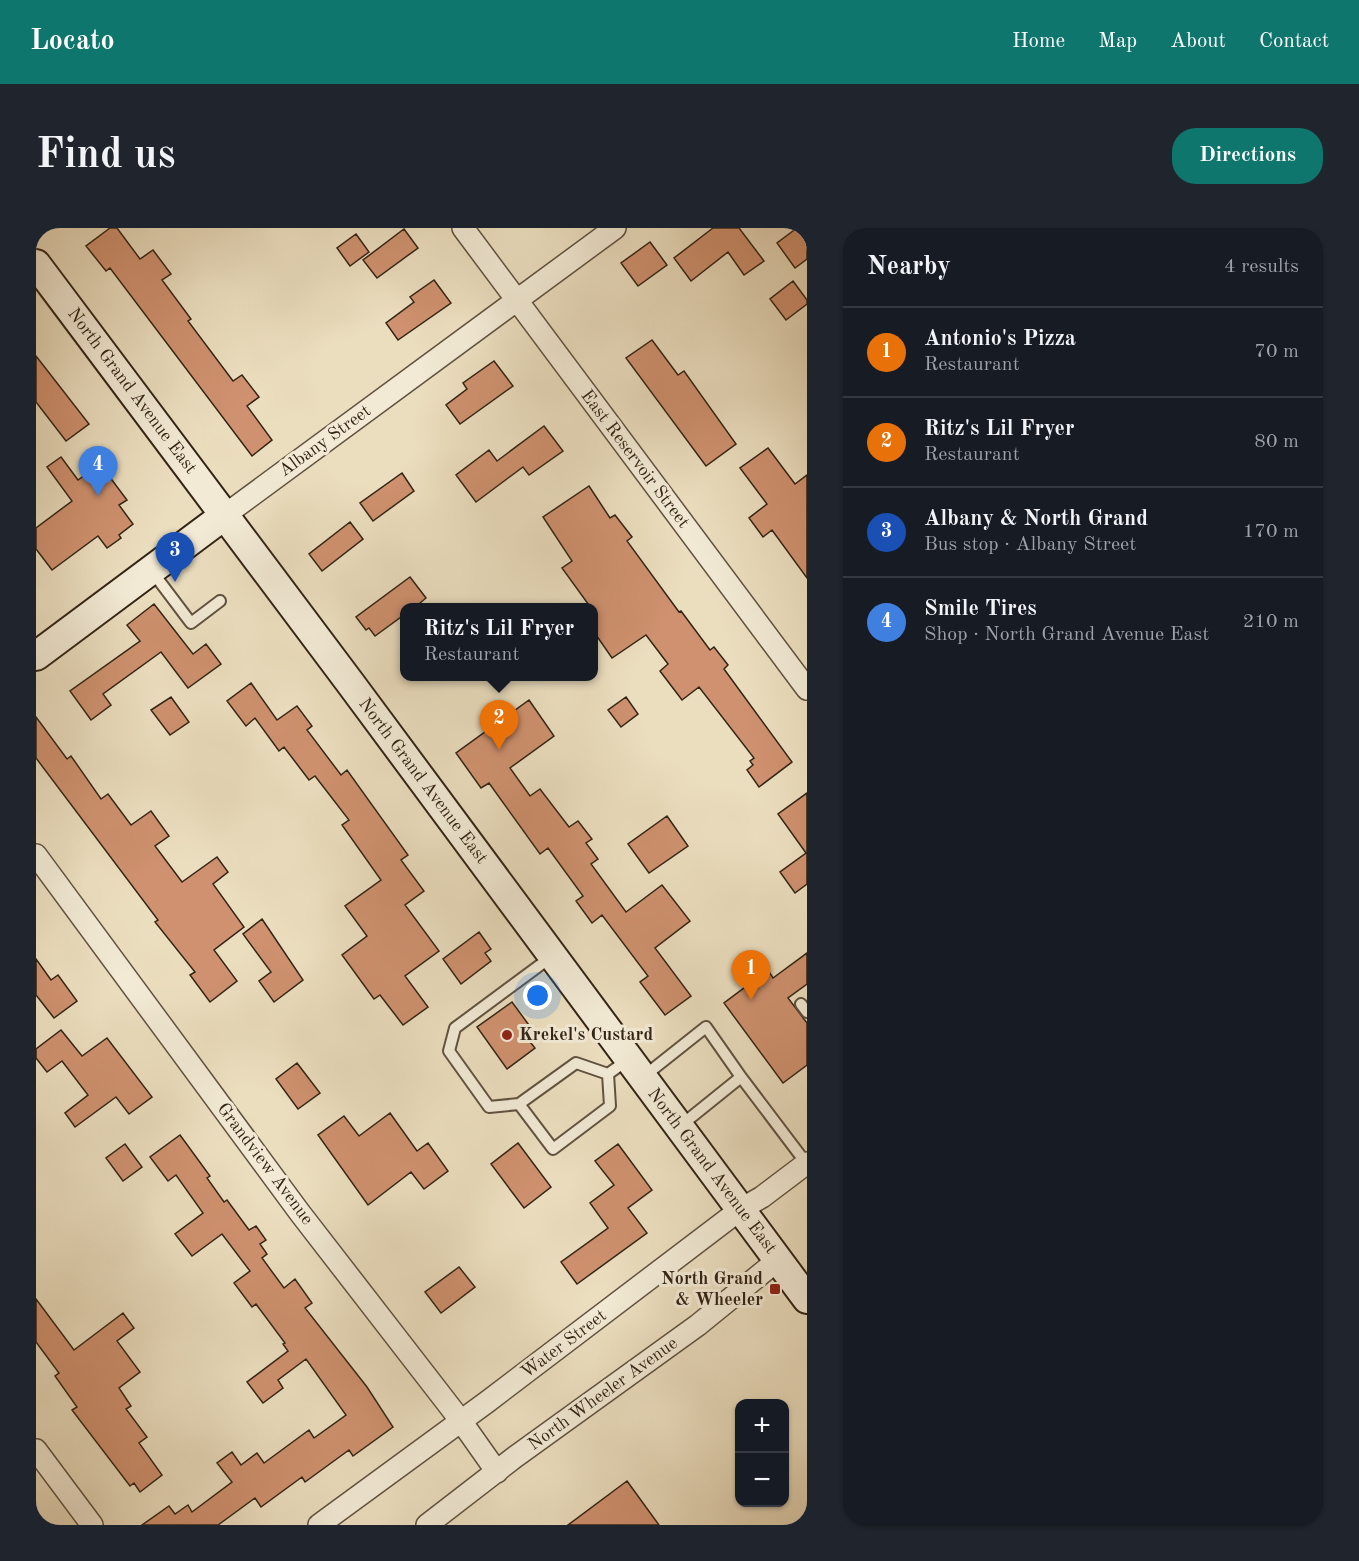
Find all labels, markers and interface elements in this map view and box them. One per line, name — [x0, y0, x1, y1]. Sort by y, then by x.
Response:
text: Locato — [30, 28, 115, 56]
text: Home — [1012, 31, 1065, 52]
text: Map — [1098, 31, 1137, 52]
text: About — [1170, 31, 1226, 52]
text: Contact — [1259, 31, 1329, 52]
button: Directions — [1172, 128, 1323, 184]
text: Find us — [36, 135, 175, 177]
text: Nearby — [867, 254, 951, 280]
text: 4 results — [1224, 257, 1299, 277]
street label: North Grand Avenue East — [64, 305, 200, 477]
text: Antonio's Pizza — [924, 328, 1076, 350]
text: 1 — [881, 342, 892, 362]
text: 70 m — [1254, 342, 1299, 362]
text: Restaurant — [924, 355, 1020, 375]
street label: East Reservoir Street — [577, 387, 693, 531]
street label: Albany Street — [276, 402, 374, 480]
text: Ritz's Lil Fryer — [924, 418, 1074, 440]
text: 2 — [881, 432, 892, 452]
text: 80 m — [1254, 432, 1299, 452]
text: Restaurant — [924, 445, 1020, 465]
pin: 4 — [78, 446, 118, 496]
text: Albany & North Grand — [924, 508, 1148, 530]
text: 3 — [881, 522, 892, 542]
text: 170 m — [1243, 522, 1299, 542]
pin: 3 — [156, 532, 194, 582]
text: Bus stop · Albany Street — [924, 535, 1136, 555]
text: Smile Tires — [924, 598, 1037, 620]
popup — [400, 603, 598, 681]
text: 4 — [881, 612, 892, 632]
text: 210 m — [1243, 612, 1299, 632]
text: Ritz's Lil Fryer — [424, 618, 574, 640]
text: Shop · North Grand Avenue East — [924, 625, 1209, 645]
text: Restaurant — [424, 645, 519, 665]
street label: North Grand Avenue East — [355, 695, 491, 867]
pin: 2 — [480, 700, 518, 750]
pin: 1 — [732, 950, 770, 1000]
your location — [523, 981, 552, 1010]
place label: Krekel's Custard — [519, 1026, 653, 1044]
marker: Krekel's Custard — [500, 1028, 514, 1042]
street label: North Grand Avenue East — [644, 1085, 780, 1257]
street label: Grandview Avenue — [214, 1100, 316, 1228]
place label: North Grand & Wheeler — [661, 1270, 763, 1309]
marker: North Grand & Wheeler — [768, 1282, 782, 1296]
street label: Water Street — [518, 1306, 610, 1382]
street label: North Wheeler Avenue — [525, 1334, 681, 1454]
map controls — [735, 1399, 789, 1507]
button: + — [735, 1399, 789, 1453]
button: − — [735, 1453, 789, 1507]

